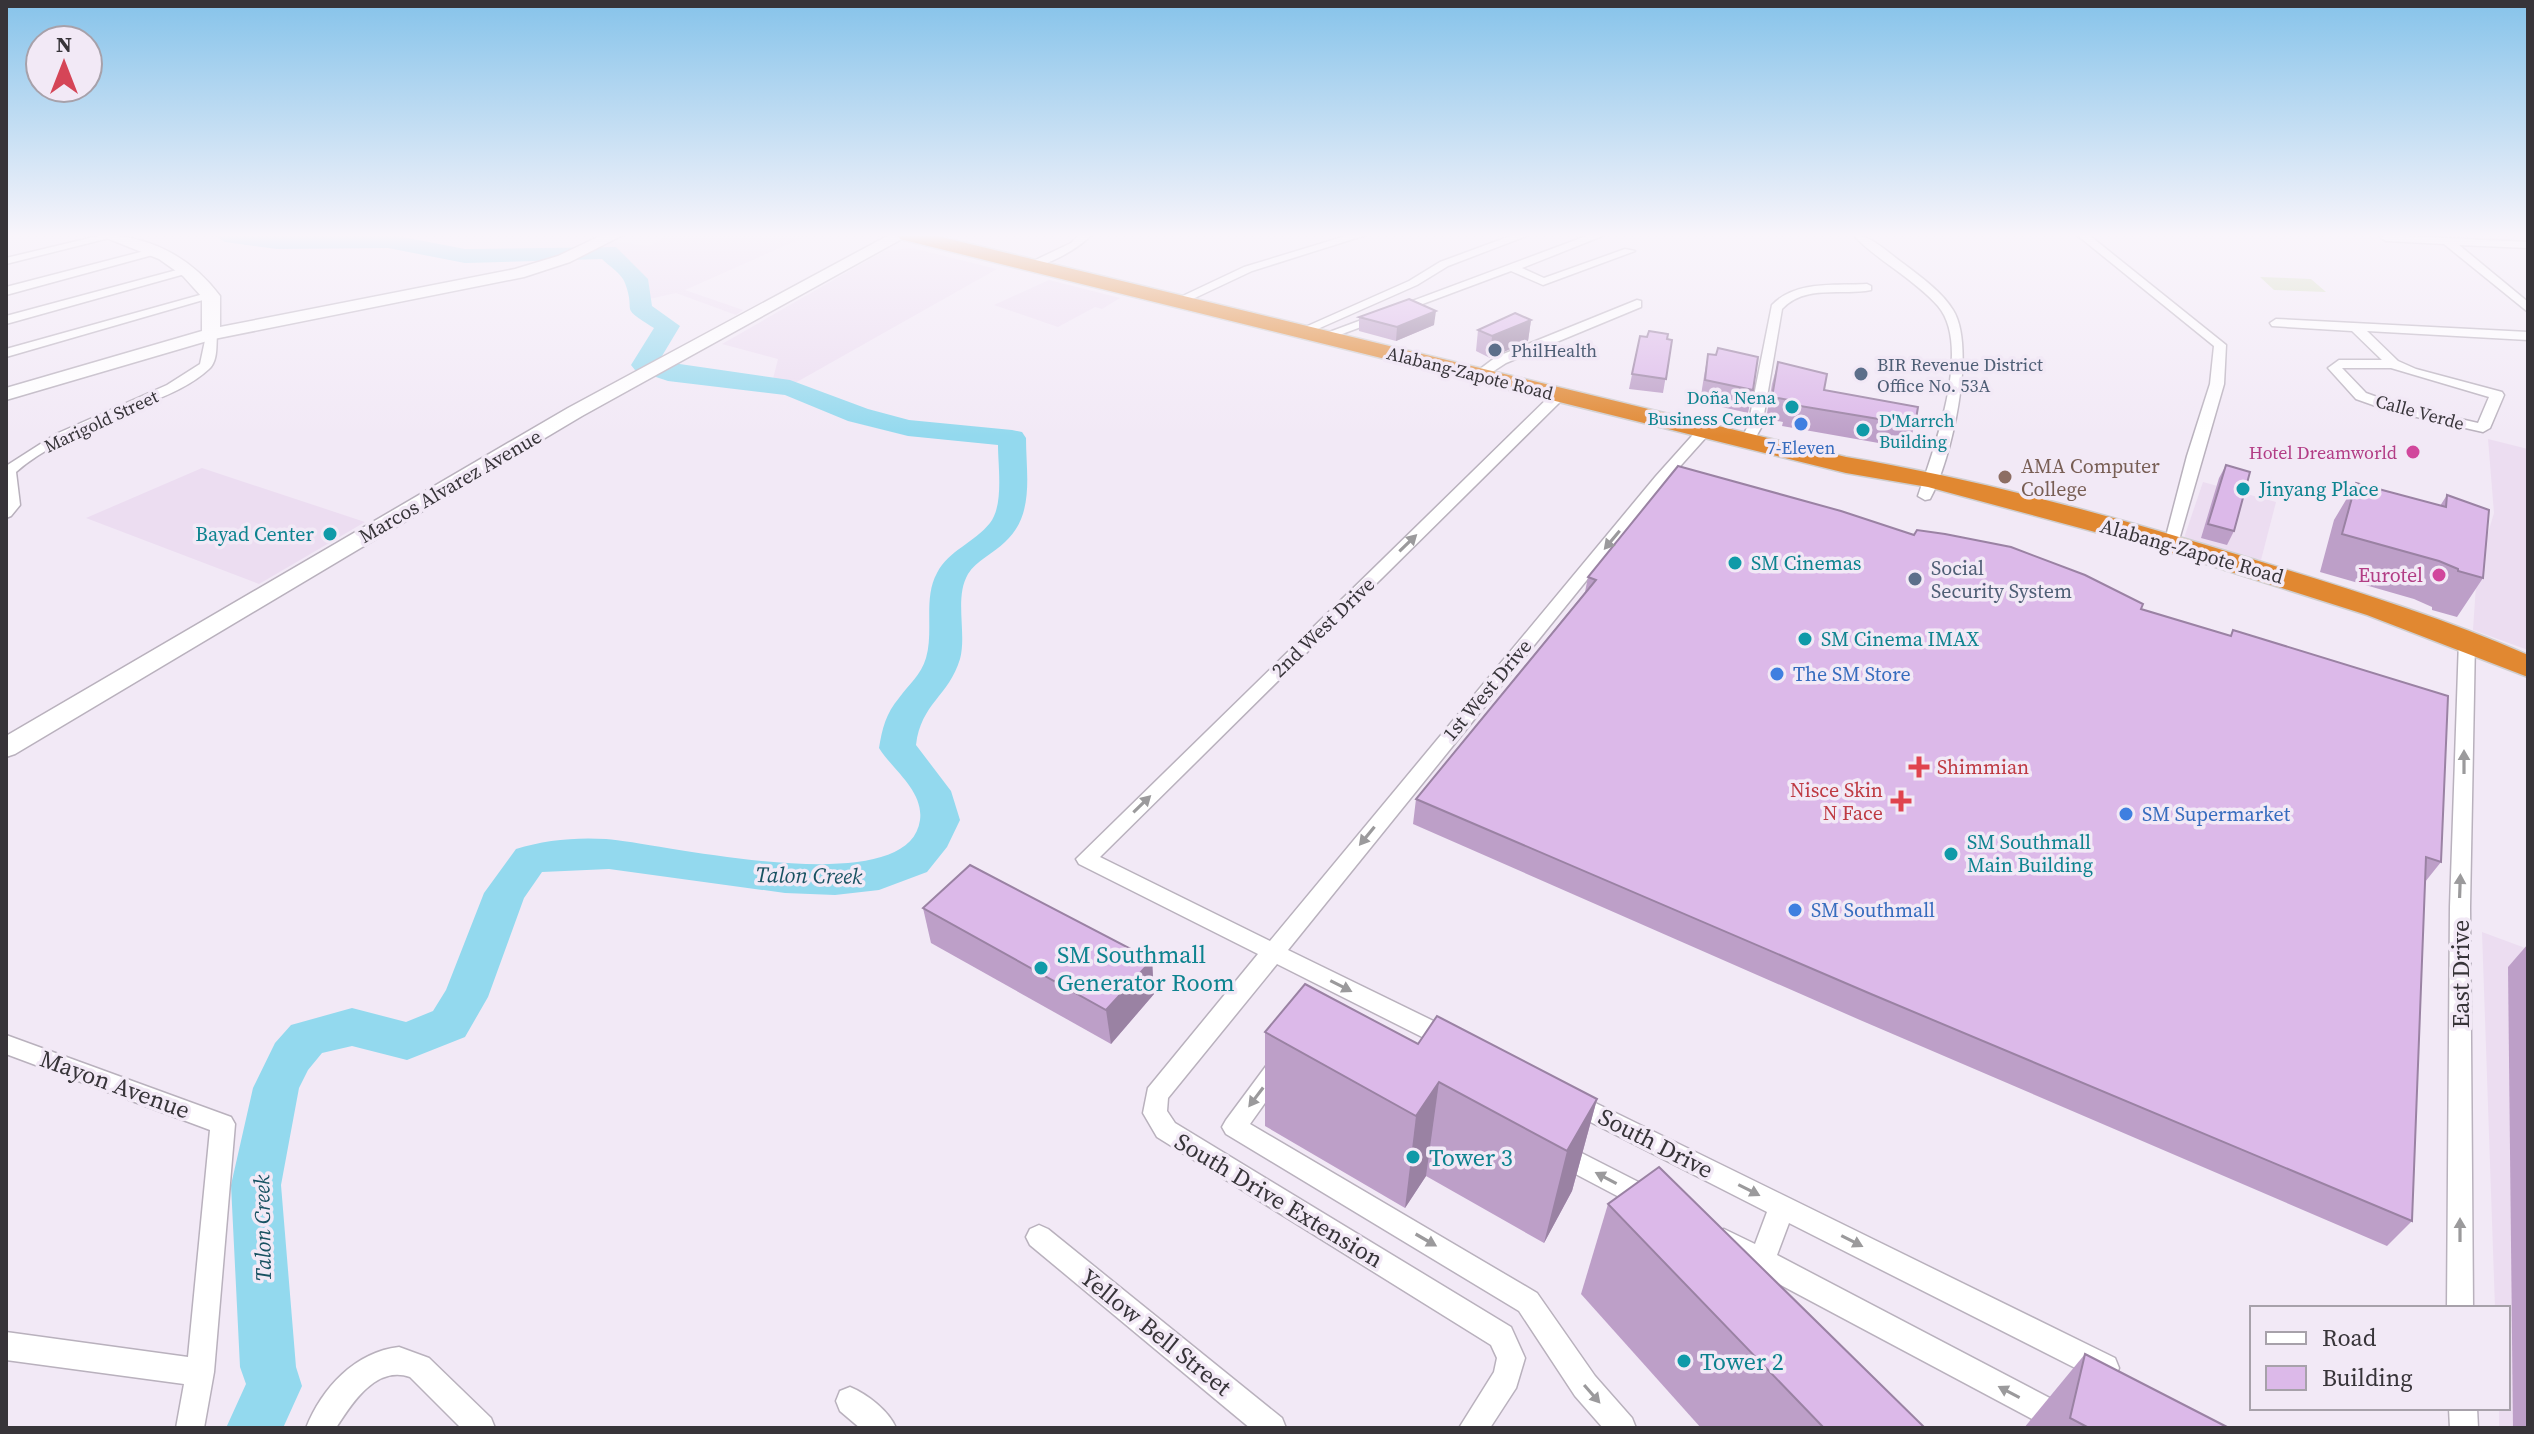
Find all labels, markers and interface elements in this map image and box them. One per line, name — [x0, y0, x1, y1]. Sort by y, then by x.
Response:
north arrow — [24, 24, 104, 104]
text: N — [56, 29, 72, 59]
place label: PhilHealth — [1511, 338, 1597, 363]
street label: Alabang-Zapote Road — [1384, 340, 1556, 406]
marker: PhilHealth — [1486, 341, 1504, 359]
place label: BIR Revenue District Office No. 53A — [1877, 352, 2043, 398]
marker: BIR Revenue District Office No. 53A — [1852, 365, 1870, 383]
street label: Marigold Street — [40, 384, 162, 458]
place label: Doña Nena Business Center — [1647, 385, 1777, 431]
street label: Calle Verde — [2373, 388, 2467, 436]
marker: Doña Nena Business Center — [1783, 398, 1801, 416]
place label: D'Marrch Building — [1879, 408, 1955, 454]
marker: 7-Eleven — [1792, 415, 1810, 433]
marker: D'Marrch Building — [1854, 421, 1872, 439]
street label: Marcos Alvarez Avenue — [353, 422, 547, 550]
place label: 7-Eleven — [1767, 435, 1835, 460]
place label: Hotel Dreamworld — [2249, 440, 2397, 465]
marker: Hotel Dreamworld — [2404, 443, 2422, 461]
place label: AMA Computer College — [2021, 452, 2160, 503]
marker: AMA Computer College — [1996, 468, 2014, 486]
place label: Jinyang Place — [2258, 475, 2379, 503]
marker: Jinyang Place — [2234, 480, 2252, 498]
street label: Alabang-Zapote Road — [2097, 511, 2287, 591]
place label: Bayad Center — [195, 520, 315, 548]
marker: Bayad Center — [321, 525, 339, 543]
one-way arrow — [1604, 529, 1621, 549]
one-way arrow — [1398, 535, 1417, 553]
place label: SM Cinemas — [1751, 549, 1862, 577]
marker: SM Cinemas — [1726, 554, 1744, 572]
place label: Social Security System — [1931, 554, 2072, 605]
place label: Eurotel — [2358, 561, 2423, 589]
marker: Eurotel — [2430, 566, 2448, 584]
marker: Social Security System — [1906, 570, 1924, 588]
street label: 2nd West Drive — [1265, 571, 1381, 683]
place label: SM Cinema IMAX — [1821, 625, 1979, 653]
marker: SM Cinema IMAX — [1796, 630, 1814, 648]
street label: 1st West Drive — [1436, 633, 1538, 747]
place label: The SM Store — [1793, 660, 1911, 688]
marker: The SM Store — [1768, 665, 1786, 683]
one-way arrow — [2458, 749, 2470, 774]
place label: Shimmian — [1937, 753, 2029, 781]
marker: Shimmian — [1908, 756, 1930, 778]
place label: Nisce Skin N Face — [1790, 776, 1883, 827]
marker: Nisce Skin N Face — [1890, 790, 1912, 812]
one-way arrow — [1132, 795, 1151, 814]
place label: SM Supermarket — [2142, 800, 2291, 828]
marker: SM Supermarket — [2117, 805, 2135, 823]
one-way arrow — [1359, 826, 1376, 847]
place label: SM Southmall Main Building — [1967, 828, 2093, 879]
marker: SM Southmall Main Building — [1942, 845, 1960, 863]
water label: Talon Creek — [755, 859, 863, 891]
one-way arrow — [2454, 873, 2467, 898]
place label: SM Southmall — [1811, 896, 1935, 924]
marker: SM Southmall — [1786, 901, 1804, 919]
street label: East Drive — [2444, 920, 2477, 1028]
place label: SM Southmall Generator Room — [1057, 938, 1235, 999]
marker: SM Southmall Generator Room — [1032, 959, 1050, 977]
one-way arrow — [1330, 979, 1353, 993]
street label: Mayon Avenue — [36, 1042, 194, 1126]
one-way arrow — [1248, 1086, 1264, 1108]
street label: South Drive — [1593, 1100, 1719, 1186]
street label: South Drive Extension — [1169, 1125, 1389, 1275]
place label: Tower 3 — [1429, 1141, 1513, 1174]
marker: Tower 3 — [1404, 1148, 1422, 1166]
one-way arrow — [1595, 1171, 1618, 1184]
water label: Talon Creek — [246, 1174, 278, 1282]
one-way arrow — [1738, 1183, 1761, 1196]
one-way arrow — [2454, 1217, 2466, 1242]
one-way arrow — [1415, 1233, 1437, 1247]
one-way arrow — [1841, 1235, 1864, 1248]
street label: Yellow Bell Street — [1074, 1261, 1239, 1403]
legend — [2250, 1306, 2510, 1410]
text: Road — [2322, 1321, 2377, 1354]
place label: Tower 2 — [1700, 1345, 1784, 1378]
marker: Tower 2 — [1675, 1352, 1693, 1370]
text: Building — [2322, 1361, 2413, 1394]
one-way arrow — [1583, 1384, 1600, 1404]
one-way arrow — [1998, 1385, 2021, 1398]

